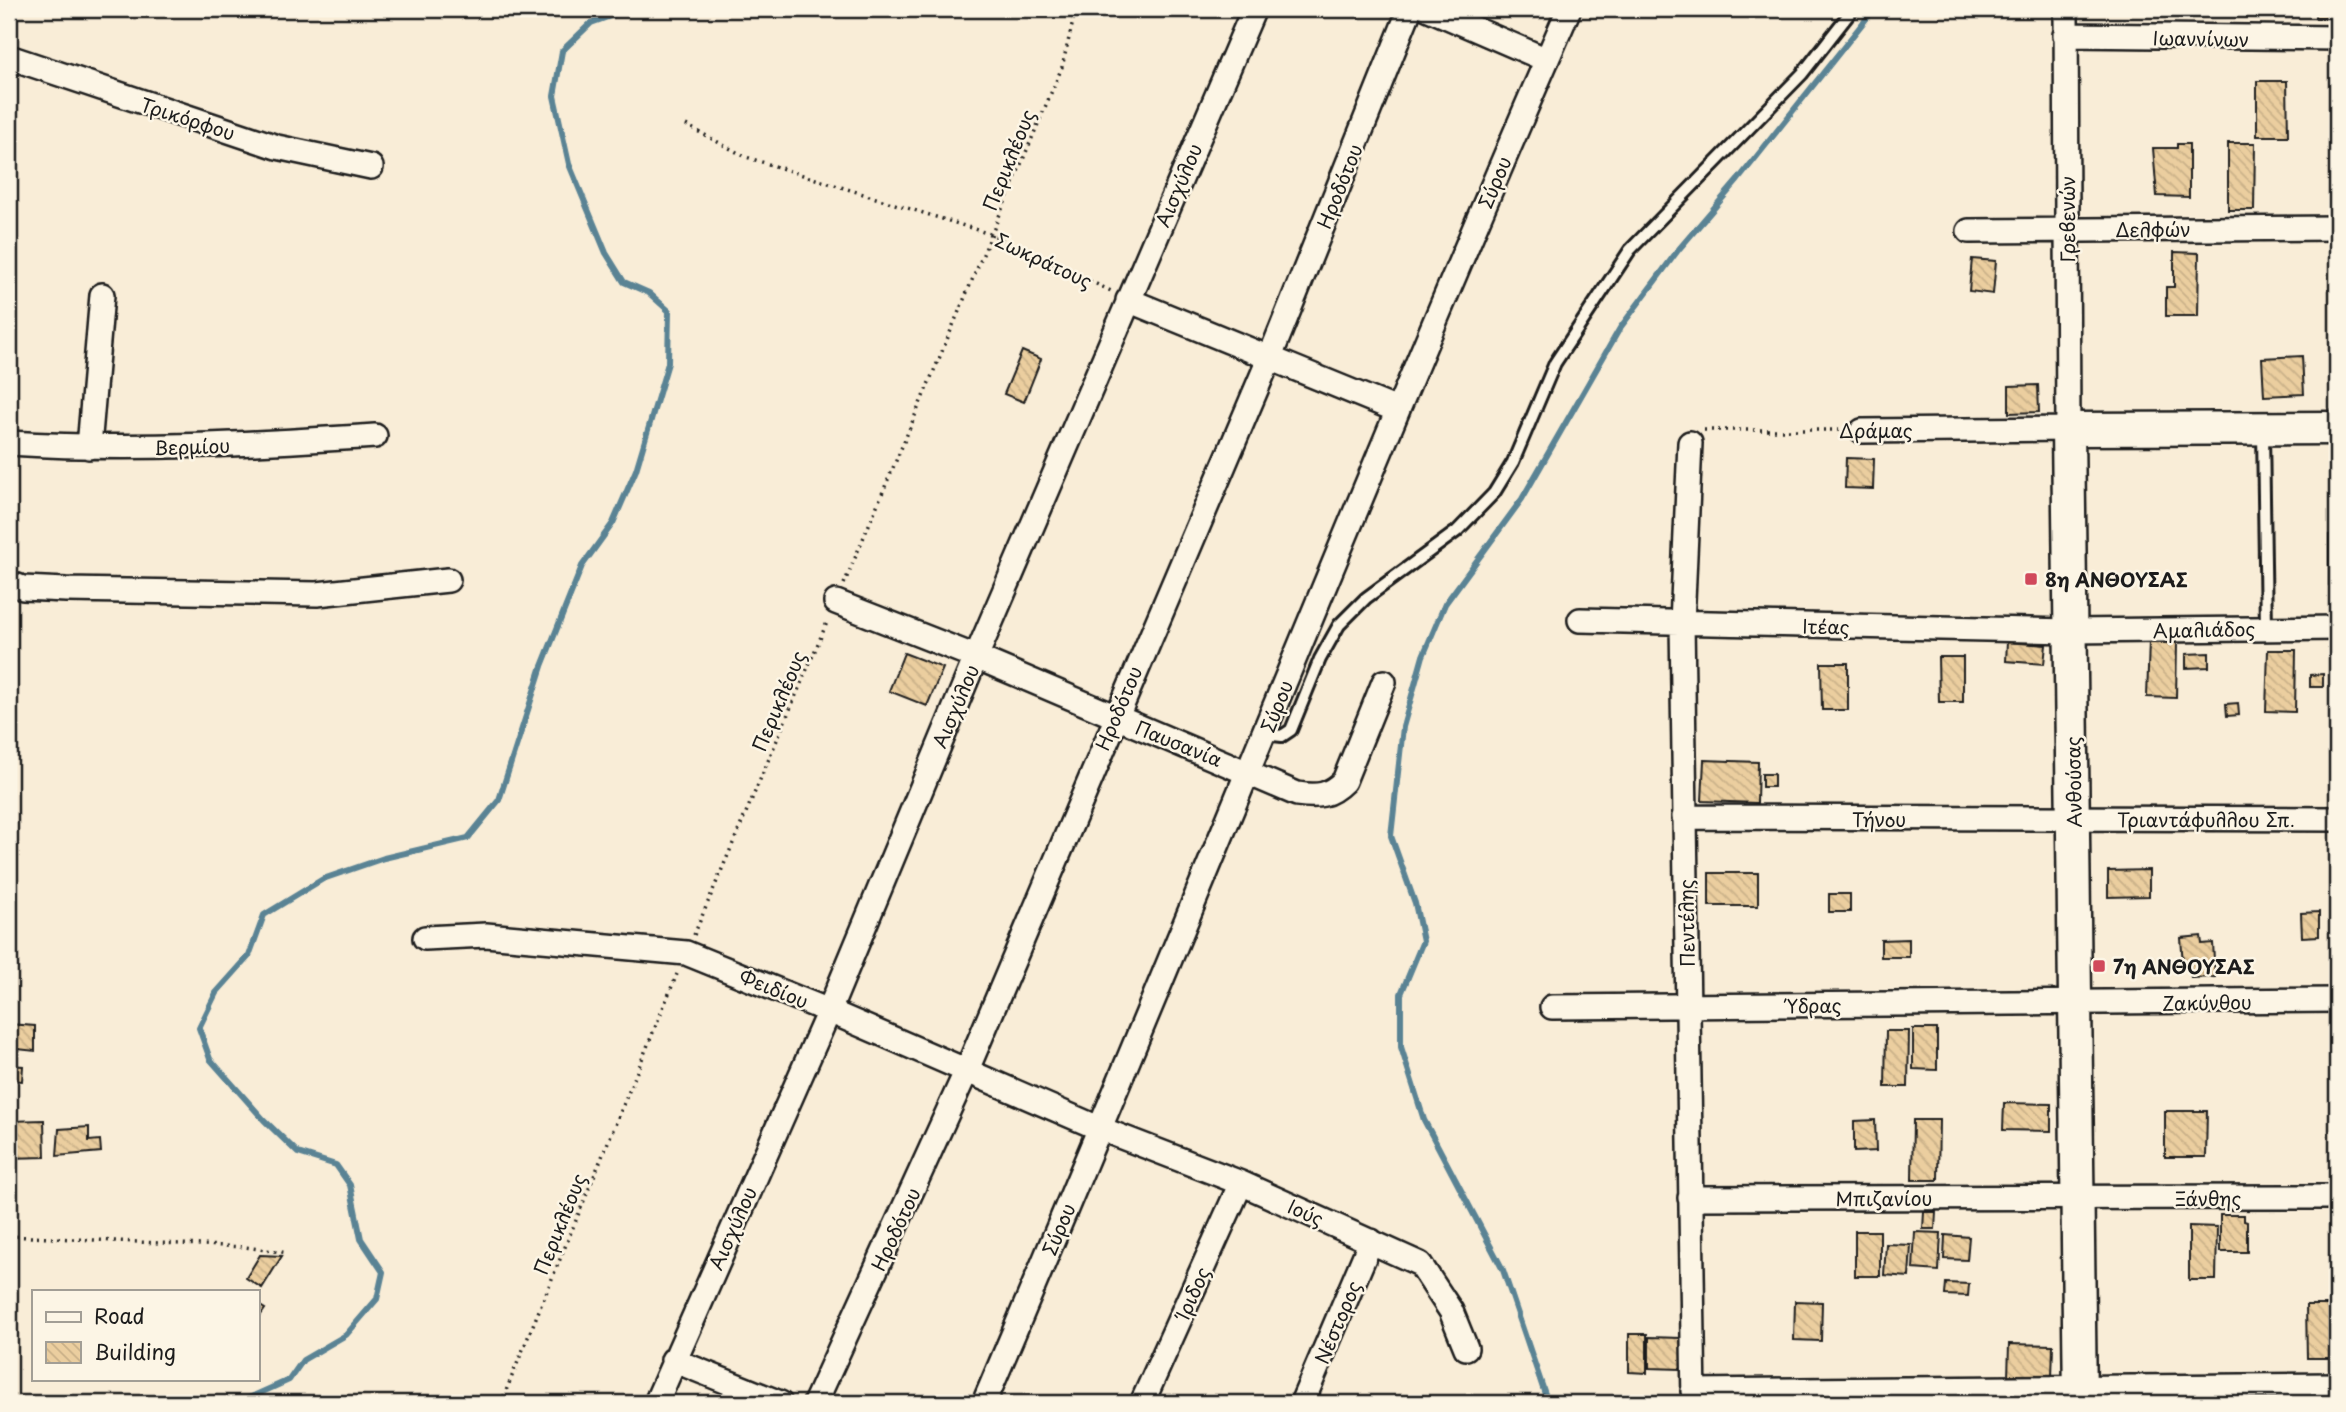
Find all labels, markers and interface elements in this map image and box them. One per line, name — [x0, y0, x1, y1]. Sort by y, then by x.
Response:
street label: Ιωαννίνων — [2152, 23, 2250, 53]
street label: Τρικόρφου — [137, 90, 239, 146]
street label: Περικλέους — [975, 105, 1041, 215]
street label: Αισχύλου — [1148, 139, 1208, 231]
street label: Ηροδότου — [1309, 139, 1369, 233]
street label: Σύρου — [1471, 152, 1517, 212]
street label: Γρεβενών — [2053, 175, 2081, 263]
street label: Δελφών — [2115, 215, 2191, 243]
street label: Σωκράτους — [991, 225, 1097, 295]
street label: Δράμας — [1839, 416, 1913, 444]
street label: Βερμίου — [153, 431, 231, 461]
place label: 8η ΑΝΘΟΥΣΑΣ — [2045, 565, 2188, 593]
marker: 8η ΑΝΘΟΥΣΑΣ — [2023, 571, 2039, 587]
street label: Ιτέας — [1802, 612, 1850, 640]
street label: Αμαλιάδος — [2153, 614, 2255, 644]
street label: Περικλέους — [744, 646, 812, 756]
street label: Αισχύλου — [925, 660, 985, 752]
street label: Ηροδότου — [1088, 661, 1148, 755]
street label: Σύρου — [1253, 676, 1299, 736]
street label: Παυσανία — [1131, 713, 1227, 773]
street label: Ανθούσας — [2058, 736, 2088, 828]
street label: Τήνου — [1852, 805, 1906, 833]
street label: Τριαντάφυλλου Σπ. — [2117, 805, 2295, 833]
street label: Πεντέλης — [1671, 879, 1701, 967]
place label: 7η ΑΝΘΟΥΣΑΣ — [2113, 952, 2255, 980]
marker: 7η ΑΝΘΟΥΣΑΣ — [2091, 958, 2107, 974]
street label: Φειδίου — [735, 961, 813, 1015]
street label: Ζακύνθου — [2162, 987, 2252, 1017]
street label: Ύδρας — [1783, 991, 1842, 1020]
street label: Περικλέους — [526, 1169, 592, 1279]
street label: Αισχύλου — [701, 1182, 763, 1274]
street label: Ηροδότου — [863, 1183, 927, 1275]
street label: Μπιζανίου — [1836, 1184, 1932, 1212]
street label: Ξάνθης — [2175, 1184, 2241, 1212]
street label: Ιούς — [1284, 1192, 1328, 1232]
street label: Σύρου — [1035, 1199, 1081, 1259]
street label: Ίριδος — [1167, 1262, 1216, 1326]
street label: Νέστορος — [1307, 1276, 1367, 1368]
legend — [32, 1290, 259, 1380]
text: Road — [94, 1299, 145, 1331]
text: Building — [94, 1335, 176, 1367]

